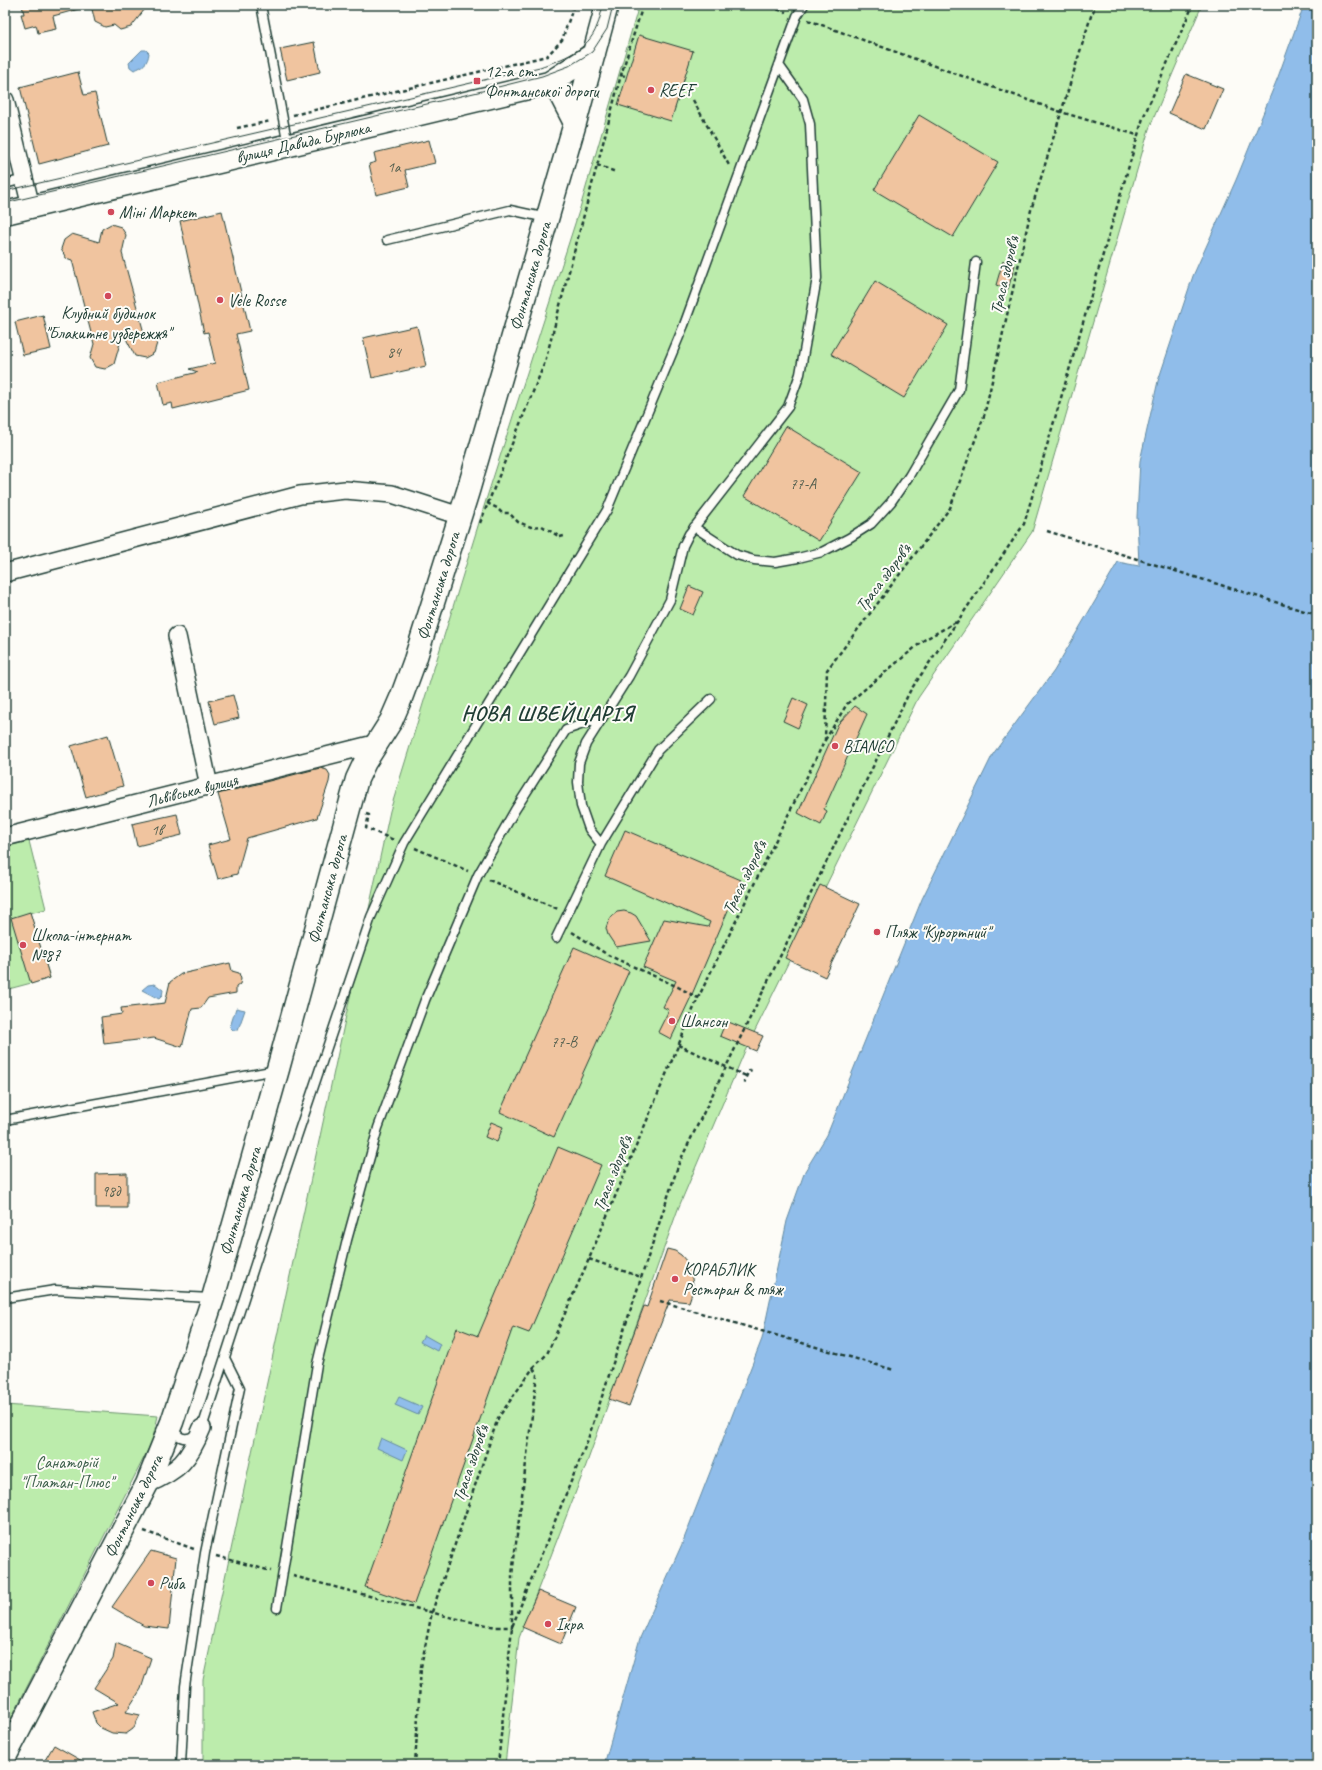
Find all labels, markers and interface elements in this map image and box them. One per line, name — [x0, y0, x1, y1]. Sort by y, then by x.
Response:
place label: 12-а ст. Фонтанської дороги — [485, 61, 600, 102]
marker: 12-а ст. Фонтанської дороги — [472, 76, 482, 86]
place label: REEF — [659, 80, 698, 101]
marker: REEF — [646, 85, 656, 95]
street label: вулиця Давида Бурлюка — [234, 116, 374, 168]
house number: 1а — [387, 158, 402, 177]
place label: Міні Маркет — [119, 202, 197, 223]
marker: Міні Маркет — [106, 207, 116, 217]
street label: Фонтанська дорога — [505, 217, 557, 333]
street label: Траса здоров’я — [985, 233, 1024, 316]
place label: Vele Rosse — [228, 290, 287, 311]
marker: Клубний будинок "Блакитне узбережжя" — [103, 291, 113, 301]
marker: Vele Rosse — [215, 295, 225, 305]
place label: Клубний будинок "Блакитне узбережжя" — [45, 303, 175, 345]
house number: 84 — [387, 343, 402, 362]
house number: 77-А — [790, 475, 817, 494]
street label: Фонтанська дорога — [412, 528, 466, 643]
street label: Траса здоров’я — [851, 538, 916, 615]
district label: НОВА ШВЕЙЦАРІЯ — [462, 700, 637, 726]
place label: BIANCO — [843, 736, 894, 757]
marker: BIANCO — [830, 741, 840, 751]
street label: Львівська вулиця — [144, 769, 241, 812]
house number: 1в — [151, 821, 166, 840]
street label: Фонтанська дорога — [303, 830, 353, 946]
street label: Траса здоров’я — [718, 836, 772, 918]
place label: Пляж "Курортний" — [885, 922, 994, 943]
place label: Школа-інтернат №87 — [31, 925, 132, 966]
marker: Пляж "Курортний" — [872, 927, 882, 937]
marker: Школа-інтернат №87 — [18, 940, 28, 950]
place label: Шансон — [680, 1011, 729, 1032]
marker: Шансон — [667, 1016, 677, 1026]
house number: 77-В — [551, 1033, 578, 1052]
street label: Траса здоров’я — [588, 1132, 637, 1214]
street label: Фонтанська дорога — [215, 1142, 267, 1258]
house number: 98д — [102, 1182, 122, 1201]
place label: КОРАБЛИК Ресторан & пляж — [683, 1259, 785, 1300]
marker: КОРАБЛИК Ресторан & пляж — [670, 1274, 680, 1284]
street label: Траса здоров’я — [448, 1421, 494, 1504]
street label: Фонтанська дорога — [99, 1449, 168, 1561]
park label: Санаторій "Платан-Плюс" — [21, 1452, 117, 1493]
place label: Риба — [159, 1573, 186, 1594]
marker: Риба — [146, 1578, 156, 1588]
place label: Ікра — [556, 1614, 584, 1635]
marker: Ікра — [543, 1619, 553, 1629]

